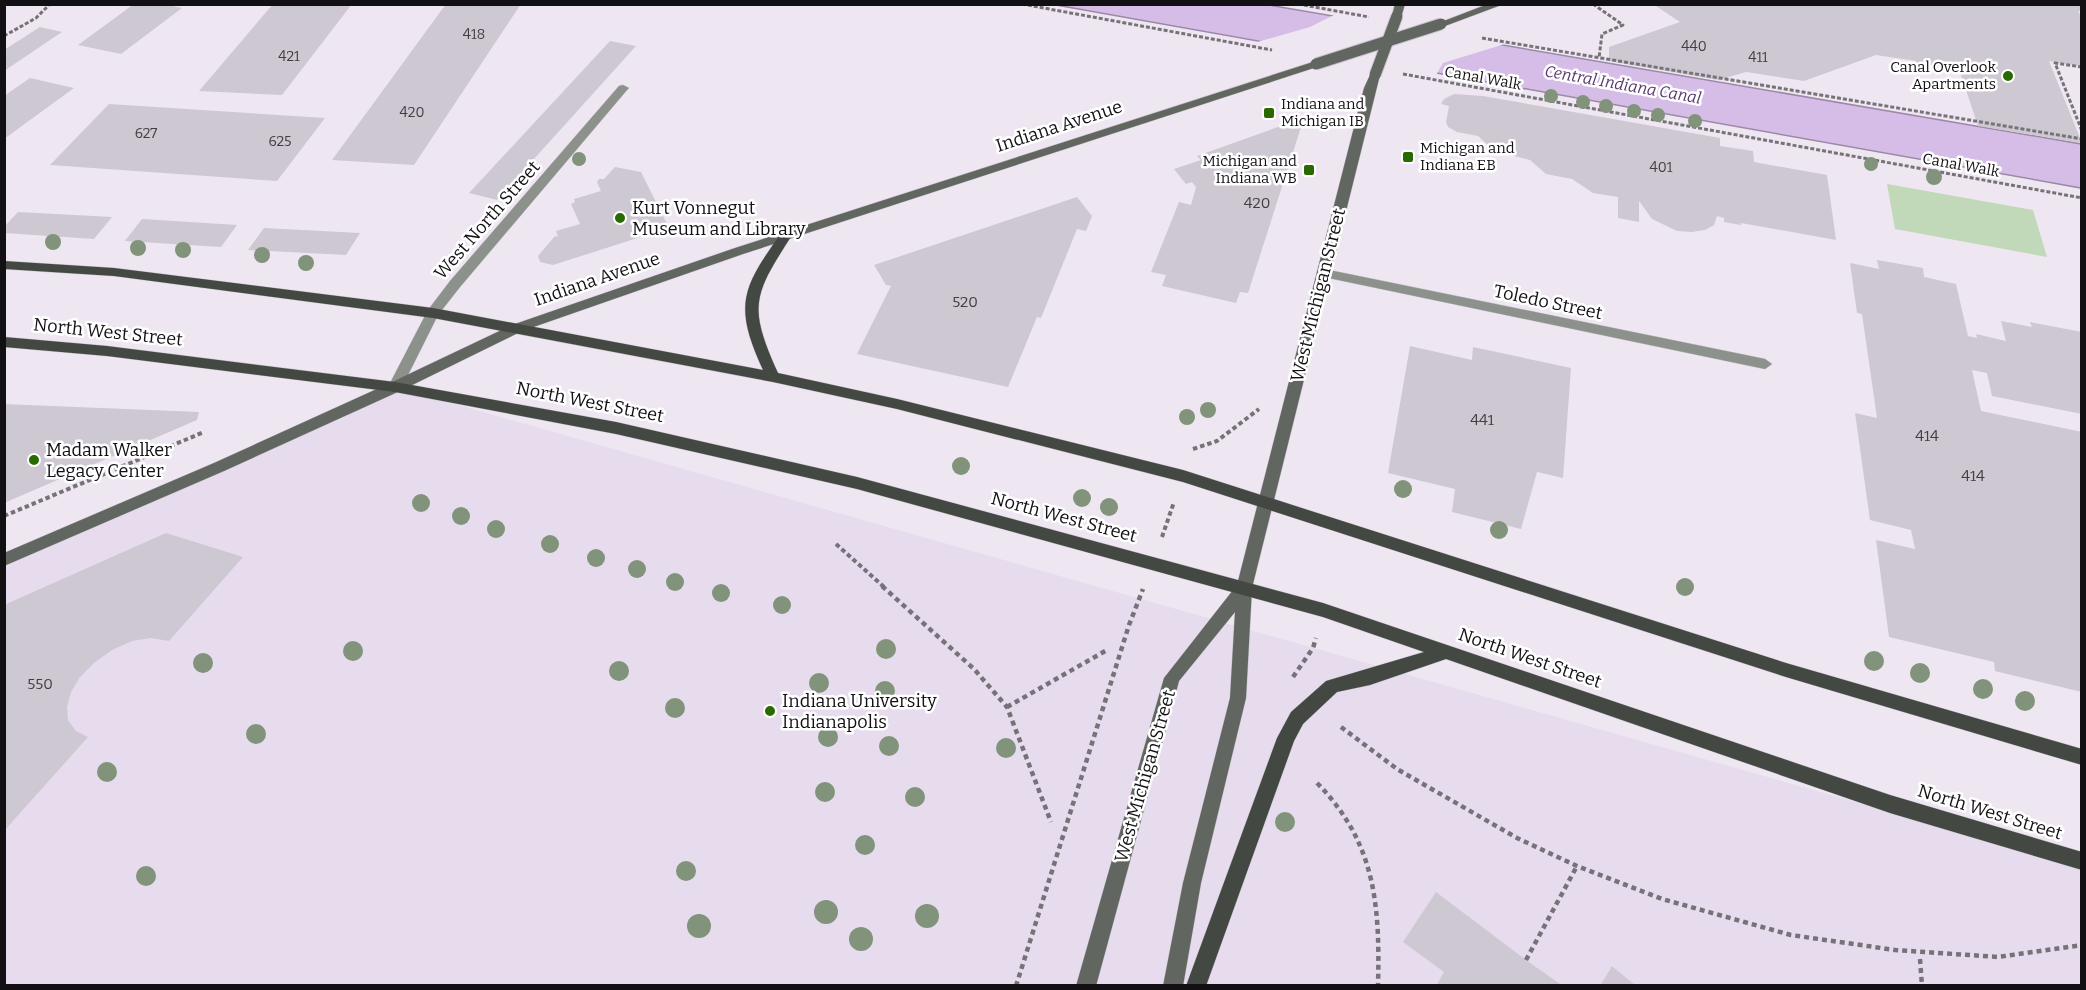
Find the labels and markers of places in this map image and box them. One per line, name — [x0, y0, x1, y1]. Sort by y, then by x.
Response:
place label: Canal Overlook Apartments — [1890, 58, 1996, 93]
marker: Canal Overlook Apartments — [2001, 69, 2015, 83]
place label: Indiana and Michigan IB — [1281, 95, 1365, 130]
marker: Indiana and Michigan IB — [1262, 106, 1276, 120]
place label: Michigan and Indiana EB — [1420, 139, 1515, 174]
marker: Michigan and Indiana EB — [1401, 150, 1415, 164]
place label: Michigan and Indiana WB — [1202, 152, 1297, 187]
marker: Michigan and Indiana WB — [1302, 163, 1316, 177]
place label: Kurt Vonnegut Museum and Library — [632, 197, 806, 240]
marker: Kurt Vonnegut Museum and Library — [613, 211, 627, 225]
place label: Madam Walker Legacy Center — [46, 439, 172, 482]
marker: Madam Walker Legacy Center — [27, 453, 41, 467]
place label: Indiana University Indianapolis — [782, 690, 937, 733]
marker: Indiana University Indianapolis — [763, 704, 777, 718]

